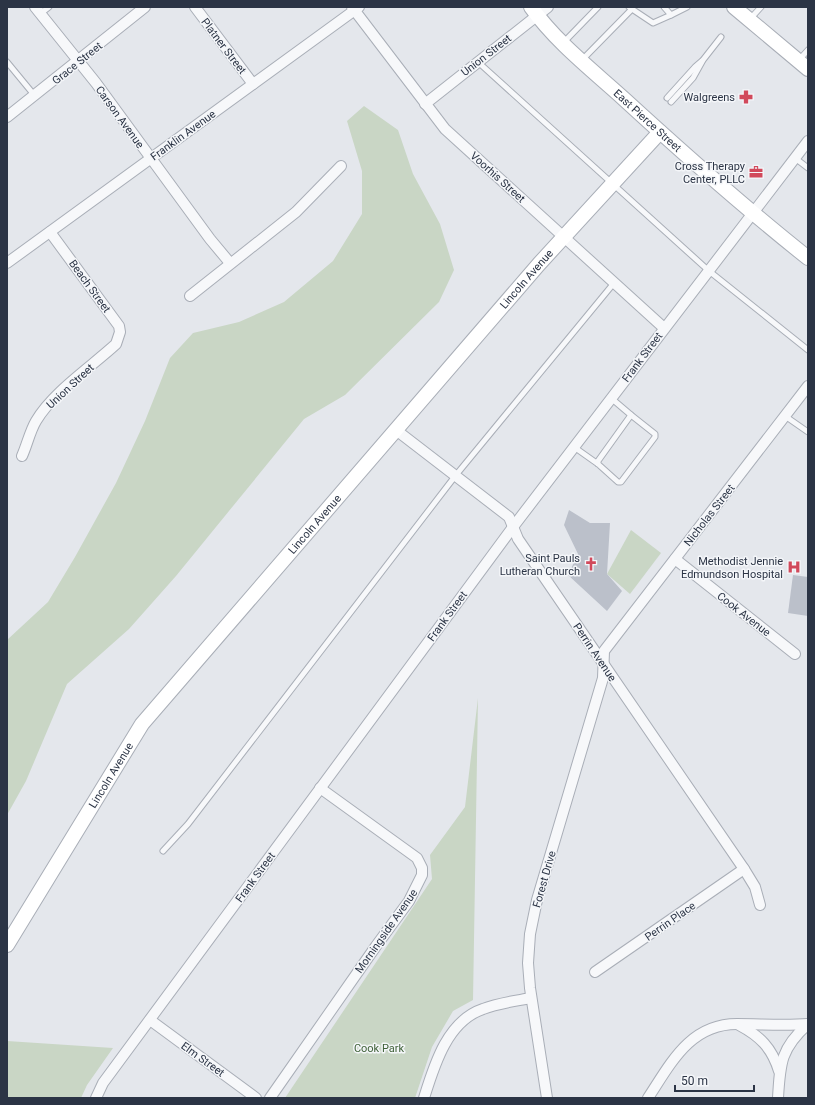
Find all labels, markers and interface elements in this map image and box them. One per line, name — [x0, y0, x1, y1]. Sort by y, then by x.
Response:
street label: Platner Street — [198, 16, 249, 77]
street label: Union Street — [459, 32, 514, 79]
street label: Grace Street — [50, 39, 105, 87]
street label: Carson Avenue — [93, 84, 147, 151]
street label: East Pierce Street — [611, 87, 684, 155]
pharmacy icon: Walgreens — [738, 89, 754, 105]
place label: Walgreens — [684, 91, 735, 104]
street label: Franklin Avenue — [148, 107, 218, 163]
street label: Voorhis Street — [468, 149, 528, 206]
place label: Cross Therapy Center, PLLC — [675, 160, 746, 186]
office icon: Cross Therapy Center, PLLC — [748, 164, 764, 180]
street label: Lincoln Avenue — [497, 247, 556, 312]
street label: Beach Street — [66, 257, 113, 316]
street label: Frank Street — [620, 330, 666, 385]
street label: Union Street — [44, 361, 97, 412]
street label: Nicholas Street — [681, 482, 738, 549]
street label: Lincoln Avenue — [286, 492, 344, 557]
place label: Saint Pauls Lutheran Church — [500, 552, 580, 578]
place label: Methodist Jennie Edmundson Hospital — [681, 555, 783, 581]
church icon: Saint Pauls Lutheran Church — [583, 556, 599, 572]
hospital icon: Methodist Jennie Edmundson Hospital — [786, 559, 802, 575]
street label: Frank Street — [425, 588, 470, 644]
street label: Cook Avenue — [714, 590, 773, 639]
street label: Perrin Avenue — [570, 621, 619, 684]
street label: Lincoln Avenue — [86, 740, 136, 811]
street label: Frank Street — [233, 849, 278, 905]
street label: Forest Drive — [530, 849, 559, 909]
street label: Morningside Avenue — [352, 887, 420, 976]
street label: Perrin Place — [642, 899, 698, 944]
street label: Elm Street — [179, 1039, 227, 1080]
park label: Cook Park — [354, 1042, 405, 1055]
scale bar — [675, 1067, 754, 1093]
text: 50 m — [681, 1074, 708, 1088]

